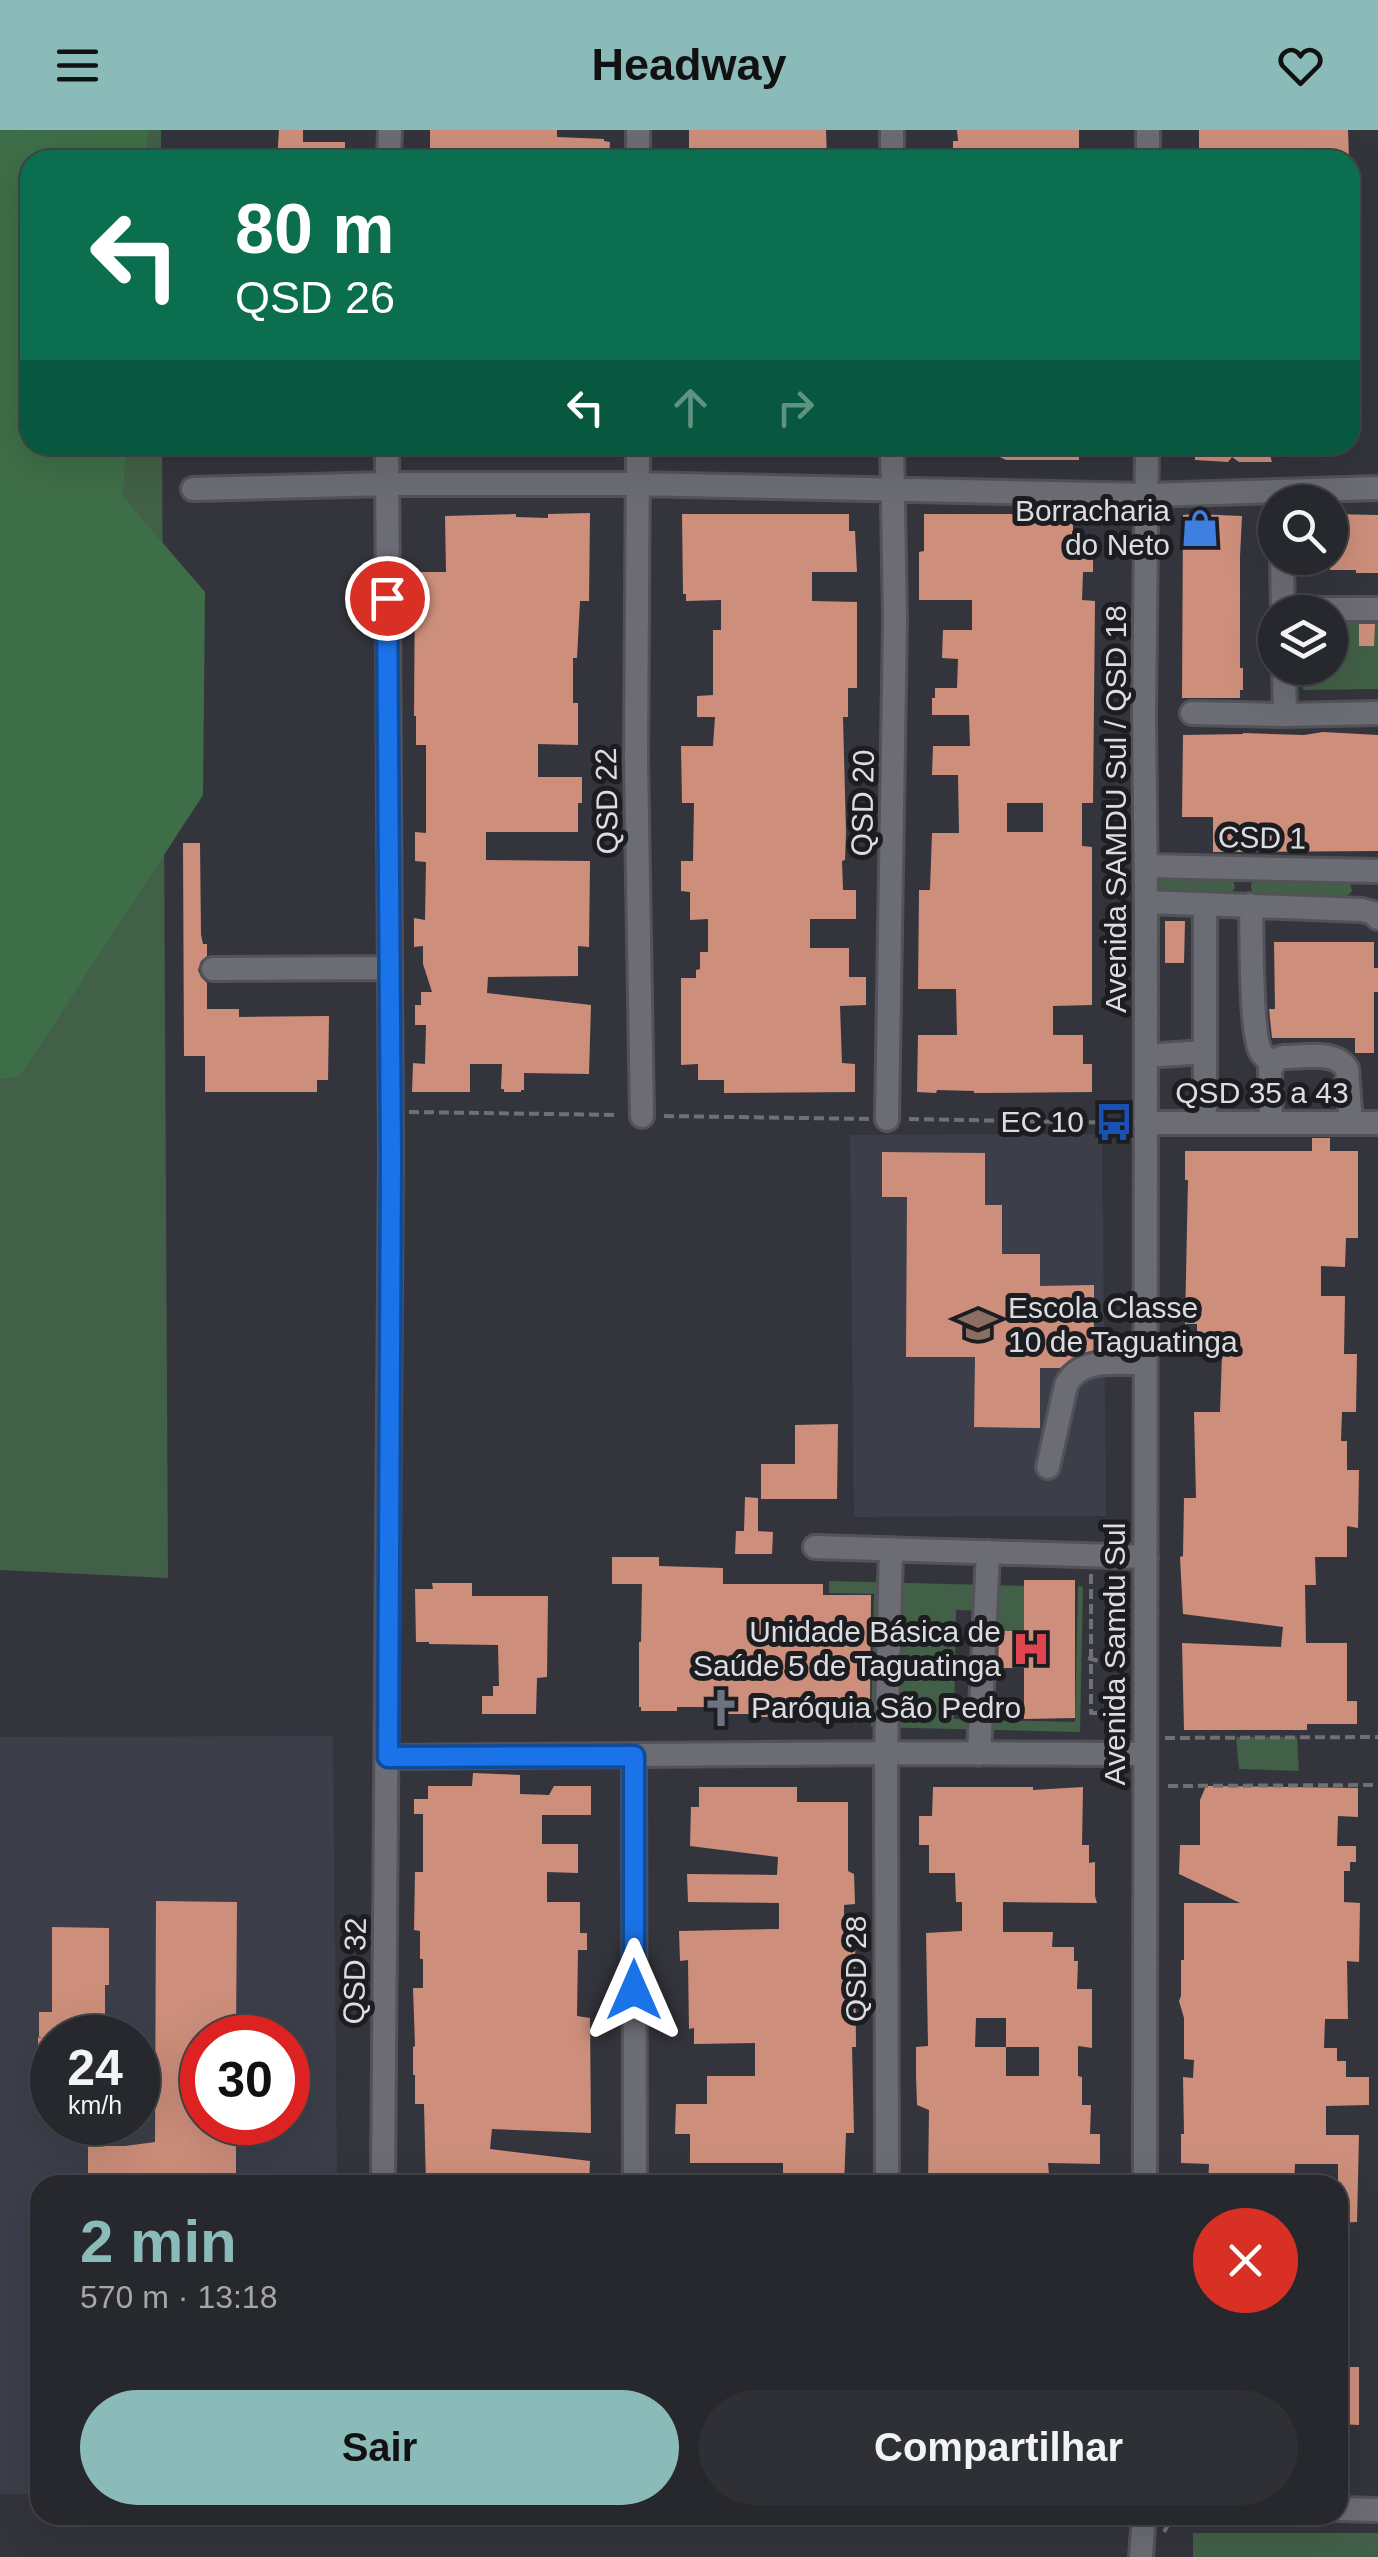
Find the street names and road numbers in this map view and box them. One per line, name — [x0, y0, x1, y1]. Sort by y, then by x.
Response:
street label: Avenida SAMDU Sul / QSD 18 — [1099, 605, 1132, 1013]
street label: QSD 22 — [589, 747, 624, 855]
street label: QSD 20 — [845, 749, 880, 857]
street label: CSD 1 — [1218, 820, 1306, 855]
street label: QSD 35 a 43 — [1175, 1076, 1349, 1109]
street label: Avenida Samdu Sul — [1098, 1523, 1131, 1785]
street label: QSD 28 — [839, 1916, 872, 2022]
street label: QSD 32 — [337, 1917, 372, 2025]

